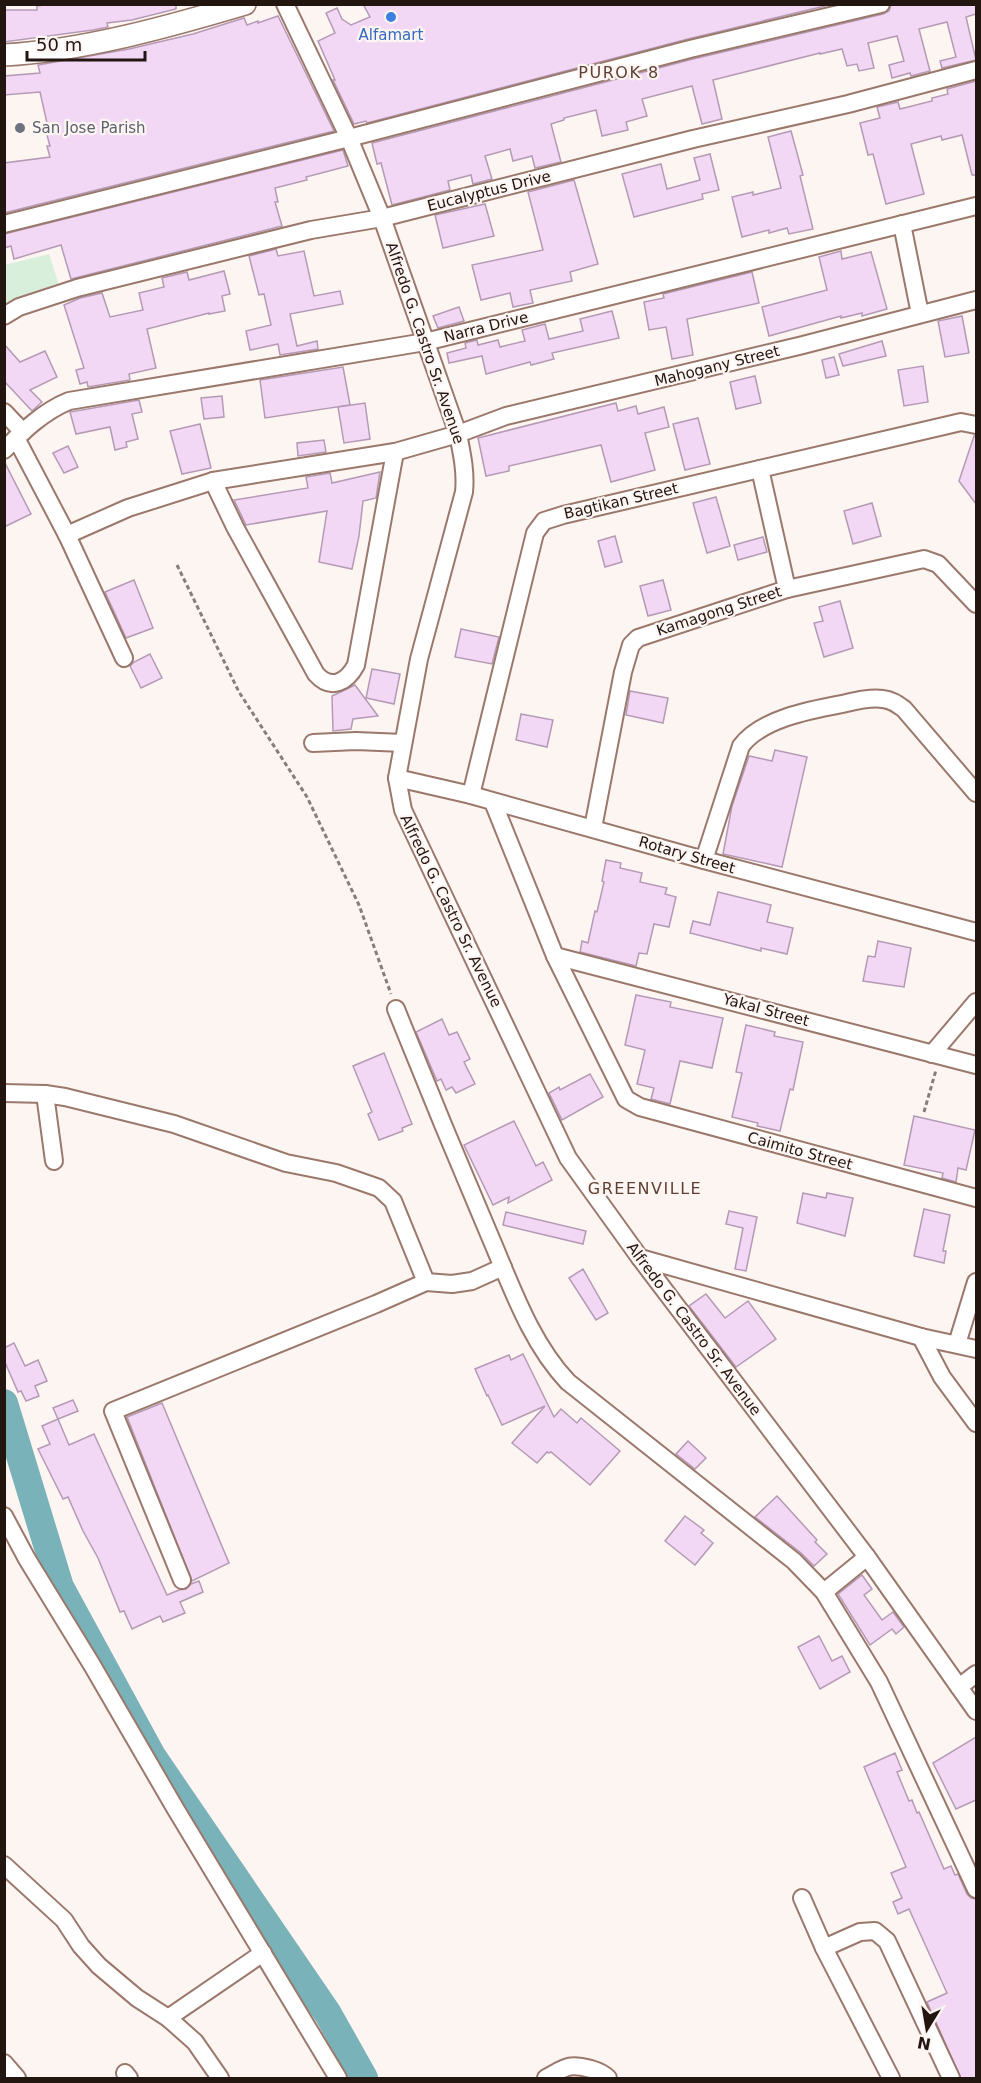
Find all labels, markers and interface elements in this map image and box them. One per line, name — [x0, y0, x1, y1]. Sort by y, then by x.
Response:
marker: Alfamart — [384, 10, 398, 24]
scale bar — [27, 24, 146, 62]
place label: Alfamart — [359, 26, 423, 44]
text: 50 m — [36, 34, 82, 55]
district label: PUROK 8 — [578, 63, 660, 82]
place label: San Jose Parish — [32, 119, 146, 137]
marker: San Jose Parish — [13, 121, 27, 135]
street label: Eucalyptus Drive — [425, 167, 553, 215]
street label: Alfredo G. Castro Sr. Avenue — [382, 240, 468, 446]
street label: Narra Drive — [442, 308, 530, 346]
street label: Mahogany Street — [653, 342, 782, 390]
street label: Bagtikan Street — [562, 479, 680, 523]
street label: Kamagong Street — [654, 582, 784, 640]
street label: Alfredo G. Castro Sr. Avenue — [396, 812, 506, 1010]
street label: Rotary Street — [637, 833, 737, 877]
street label: Yakal Street — [720, 990, 811, 1030]
street label: Caimito Street — [745, 1128, 855, 1174]
district label: GREENVILLE — [588, 1179, 702, 1198]
street label: Alfredo G. Castro Sr. Avenue — [623, 1239, 765, 1419]
north arrow — [897, 1999, 957, 2059]
text: N — [916, 2033, 933, 2054]

